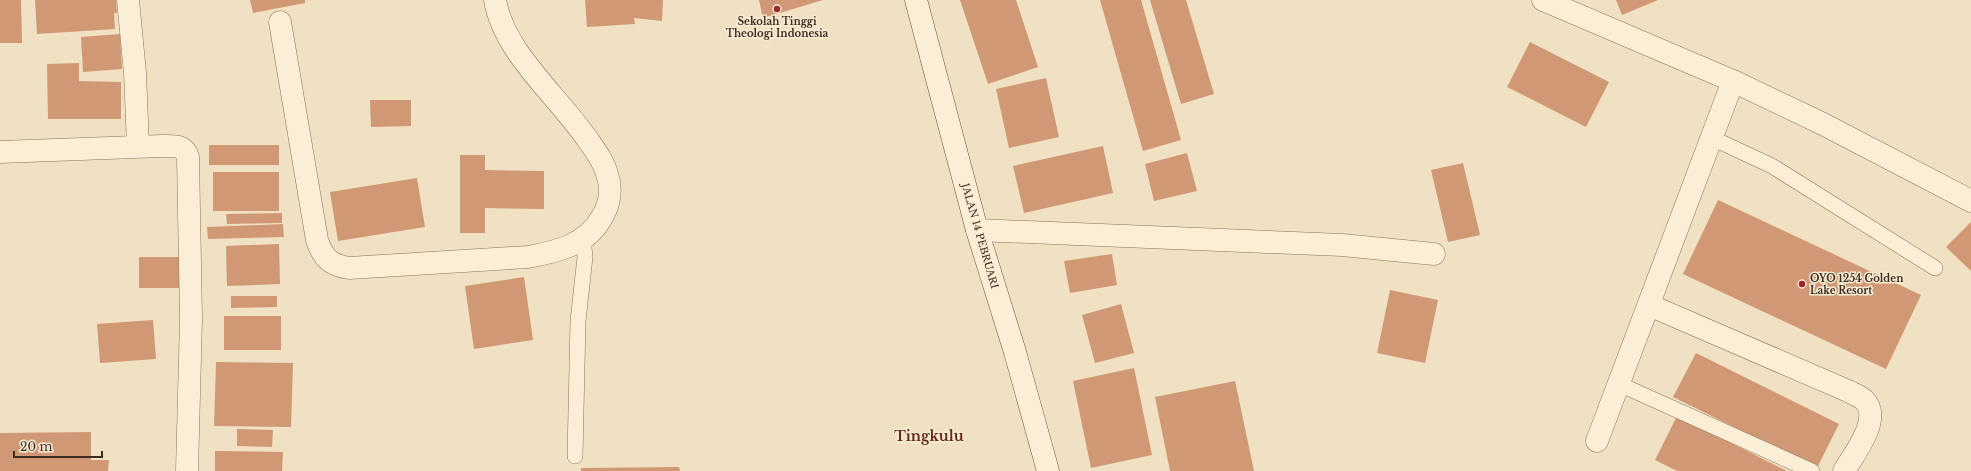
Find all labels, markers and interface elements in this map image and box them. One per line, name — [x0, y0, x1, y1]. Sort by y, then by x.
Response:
marker: Sekolah Tinggi Theologi Indonesia — [772, 4, 782, 14]
place label: Sekolah Tinggi Theologi Indonesia — [726, 15, 829, 40]
street label: JALAN 14 PEBRUARI — [958, 180, 1001, 290]
place label: OYO 1254 Golden Lake Resort — [1810, 272, 1904, 297]
marker: OYO 1254 Golden Lake Resort — [1797, 279, 1807, 289]
district label: Tingkulu — [894, 427, 964, 445]
scale bar — [14, 433, 102, 459]
text: 20 m — [20, 439, 52, 454]

